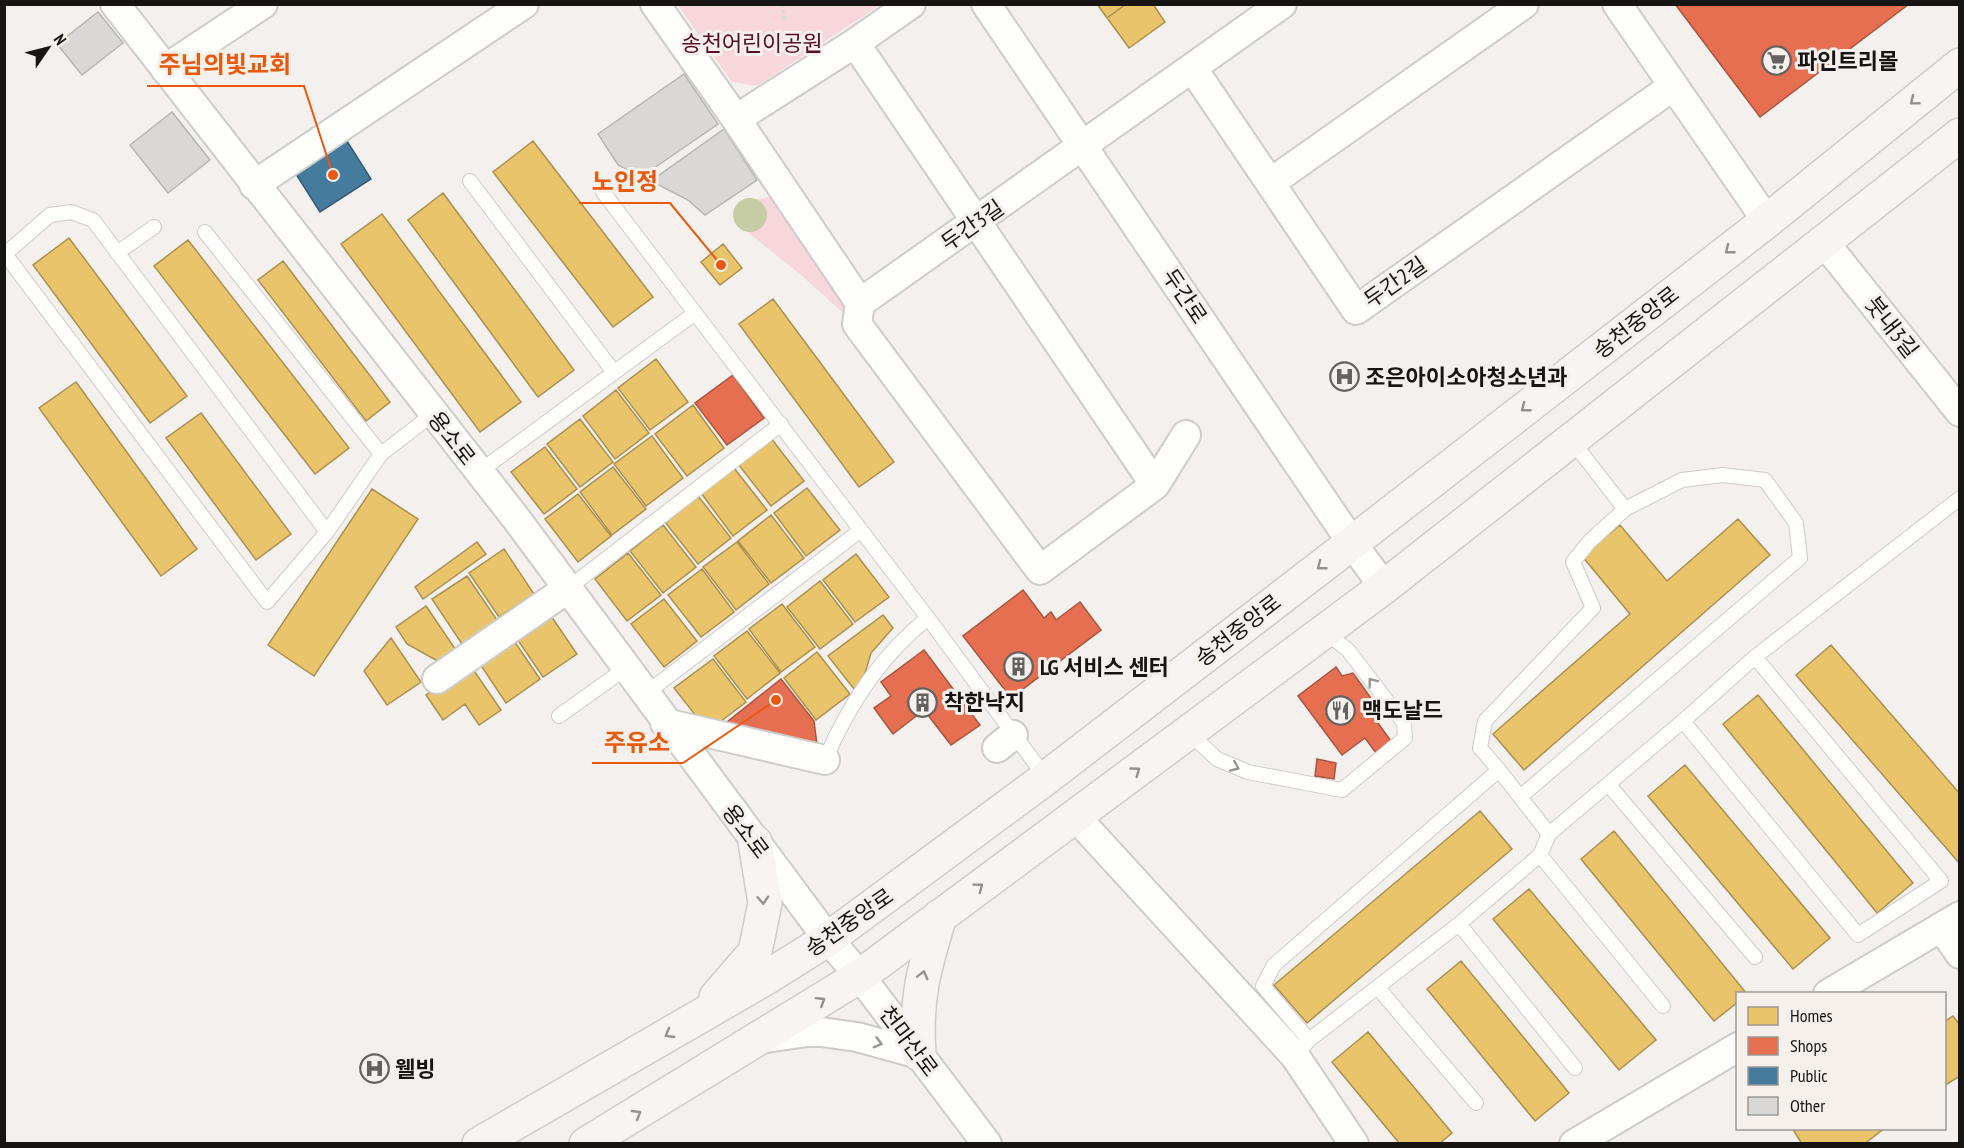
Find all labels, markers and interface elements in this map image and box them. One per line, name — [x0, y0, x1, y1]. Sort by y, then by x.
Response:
north arrow — [18, 18, 78, 78]
park label: 송천어린이공원 — [681, 29, 823, 57]
text: N — [50, 30, 71, 49]
callout: 주님의빛교회 — [147, 44, 304, 86]
supermarket icon: 파인트리몰 — [1760, 45, 1792, 77]
place label: 파인트리몰 — [1797, 47, 1898, 75]
text: 주님의빛교회 — [159, 49, 291, 80]
one-way arrow — [1910, 94, 1921, 105]
callout: 노인정 — [579, 161, 670, 203]
text: 노인정 — [592, 166, 658, 197]
street label: 두간3길 — [935, 193, 1009, 257]
one-way arrow — [1725, 243, 1736, 254]
street label: 두간2길 — [1358, 250, 1432, 314]
street label: 두간로 — [1156, 263, 1214, 329]
street label: 송천중앙로 — [1588, 280, 1684, 364]
street label: 붓내3길 — [1859, 291, 1925, 363]
hospital icon: 조은아이소아청소년과 — [1328, 361, 1360, 393]
place label: 조은아이소아청소년과 — [1365, 363, 1567, 391]
one-way arrow — [1521, 401, 1532, 412]
street label: 용소로 — [422, 405, 482, 471]
one-way arrow — [1317, 558, 1328, 569]
street label: 송천중앙로 — [1190, 588, 1286, 672]
building icon: LG 서비스 센터 — [1003, 651, 1035, 683]
place label: LG 서비스 센터 — [1040, 653, 1169, 681]
one-way arrow — [1369, 677, 1380, 688]
building icon: 착한낙지 — [907, 686, 939, 718]
place label: 착한낙지 — [944, 688, 1025, 716]
restaurant icon: 맥도날드 — [1325, 694, 1357, 726]
place label: 맥도날드 — [1362, 696, 1443, 724]
callout: 주유소 — [592, 721, 683, 763]
text: 주유소 — [604, 727, 670, 758]
one-way arrow — [1229, 760, 1240, 772]
one-way arrow — [1129, 767, 1140, 778]
street label: 용소로 — [717, 798, 775, 864]
street label: 송천중앙로 — [800, 882, 898, 962]
one-way arrow — [972, 883, 983, 894]
one-way arrow — [757, 895, 770, 904]
one-way arrow — [915, 970, 928, 980]
legend — [1736, 992, 1946, 1130]
one-way arrow — [815, 996, 825, 1008]
street label: 천마산로 — [873, 1000, 945, 1082]
text: Homes — [1790, 1004, 1833, 1027]
one-way arrow — [665, 1026, 675, 1038]
text: Shops — [1790, 1034, 1827, 1057]
one-way arrow — [872, 1036, 883, 1048]
hospital icon: 웰빙 — [358, 1053, 390, 1085]
place label: 웰빙 — [395, 1055, 435, 1083]
text: Public — [1790, 1064, 1828, 1087]
text: Other — [1790, 1094, 1825, 1117]
one-way arrow — [631, 1110, 641, 1121]

